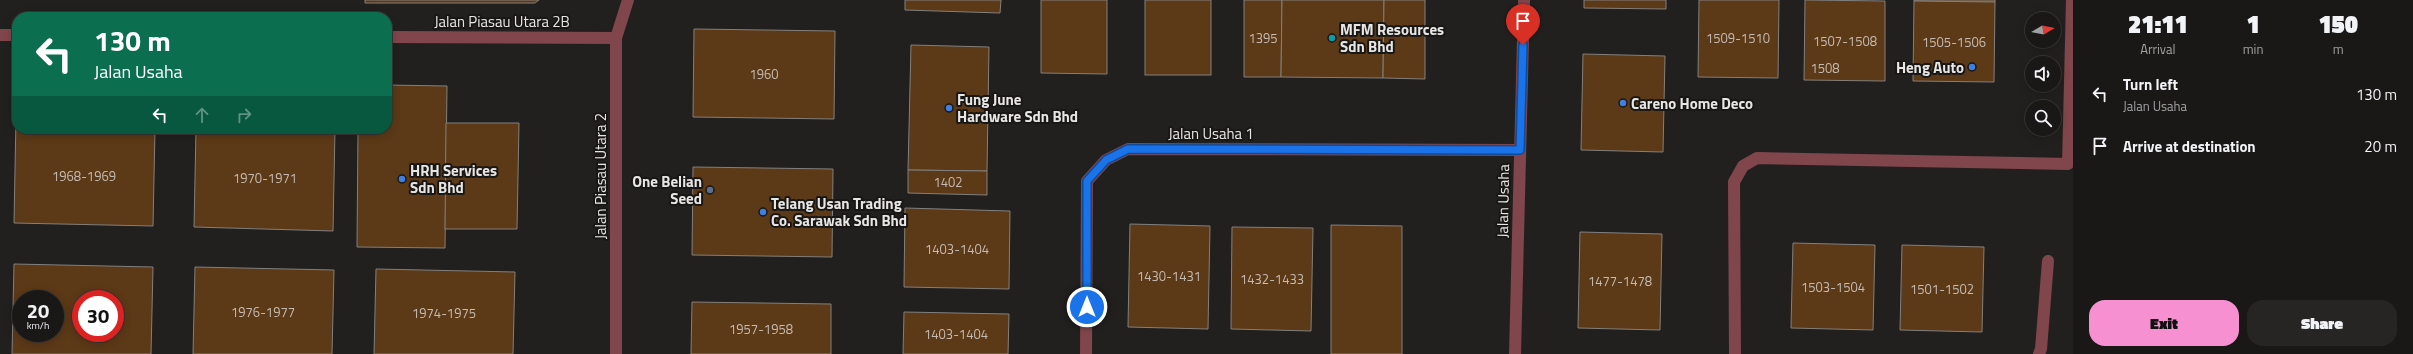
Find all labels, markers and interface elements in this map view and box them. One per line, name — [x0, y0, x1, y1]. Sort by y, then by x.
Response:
pin — [1506, 4, 1540, 45]
text: 21:11 — [2128, 6, 2188, 42]
text: 1 — [2246, 6, 2260, 42]
text: 150 — [2318, 6, 2358, 42]
street label: Jalan Piasau Utara 2B — [434, 10, 570, 33]
icon: arrive — [1512, 10, 1534, 32]
north arrow — [2025, 12, 2061, 48]
map controls — [2025, 12, 2061, 136]
place label: MFM Resources Sdn Bhd — [1340, 18, 1444, 58]
text: 130 m — [94, 19, 171, 62]
icon: left — [28, 28, 80, 80]
house number: 1395 — [1248, 28, 1278, 48]
house number: 1509-1510 — [1706, 28, 1770, 48]
house number: 1507-1508 — [1813, 31, 1877, 51]
house number: 1505-1506 — [1922, 32, 1986, 52]
marker: MFM Resources Sdn Bhd — [1327, 33, 1337, 43]
text: Arrival — [2140, 39, 2175, 59]
text: min — [2243, 39, 2263, 59]
text: m — [2333, 39, 2344, 59]
place label: Heng Auto — [1896, 56, 1964, 79]
button: sound — [2025, 56, 2061, 92]
text: Jalan Usaha — [94, 58, 183, 85]
house number: 1508 — [1810, 58, 1840, 78]
marker: Heng Auto — [1967, 62, 1977, 72]
house number: 1960 — [749, 64, 779, 84]
text: Turn left — [2123, 73, 2178, 96]
icon: left — [2089, 83, 2111, 105]
text: 130 m — [2356, 83, 2397, 106]
place label: Fung June Hardware Sdn Bhd — [957, 88, 1078, 128]
place label: Careno Home Deco — [1631, 92, 1753, 115]
text: Jalan Usaha — [2123, 96, 2187, 116]
marker: Careno Home Deco — [1618, 98, 1628, 108]
button: search — [2025, 100, 2061, 136]
marker: Fung June Hardware Sdn Bhd — [944, 103, 954, 113]
icon: left — [149, 104, 171, 126]
icon: ahead — [191, 104, 213, 126]
icon: right — [233, 104, 255, 126]
street label: Jalan Piasau Utara 2 — [589, 113, 612, 239]
street label: Jalan Usaha 1 — [1168, 122, 1254, 145]
icon: arrive — [2089, 135, 2111, 157]
text: Arrive at destination — [2123, 135, 2256, 158]
text: 20 m — [2364, 135, 2397, 158]
place label: HRH Services Sdn Bhd — [410, 159, 497, 199]
street label: Jalan Usaha — [1491, 163, 1515, 238]
house number: 1968-1969 — [52, 166, 116, 186]
house number: 1970-1971 — [233, 168, 297, 188]
place label: One Belian Seed — [632, 170, 702, 210]
house number: 1402 — [933, 172, 963, 192]
marker: HRH Services Sdn Bhd — [397, 174, 407, 184]
marker: One Belian Seed — [705, 185, 715, 195]
place label: Telang Usan Trading Co. Sarawak Sdn Bhd — [771, 192, 907, 232]
marker: Telang Usan Trading Co. Sarawak Sdn Bhd — [758, 207, 768, 217]
house number: 1403-1404 — [925, 239, 989, 259]
house number: 1430-1431 — [1137, 266, 1201, 286]
house number: 1432-1433 — [1240, 269, 1304, 289]
house number: 1477-1478 — [1588, 271, 1652, 291]
house number: 1503-1504 — [1801, 277, 1865, 297]
house number: 1501-1502 — [1910, 279, 1974, 299]
position arrow — [1066, 286, 1108, 328]
speed limit sign: 30 — [72, 290, 124, 342]
text: 20 — [27, 295, 49, 326]
button: Exit — [2089, 300, 2239, 346]
button: Share — [2247, 300, 2397, 346]
house number: 1976-1977 — [231, 302, 295, 322]
house number: 1974-1975 — [412, 303, 476, 323]
text: km/h — [27, 318, 49, 333]
house number: 1957-1958 — [729, 319, 793, 339]
house number: 1403-1404 — [924, 324, 988, 344]

